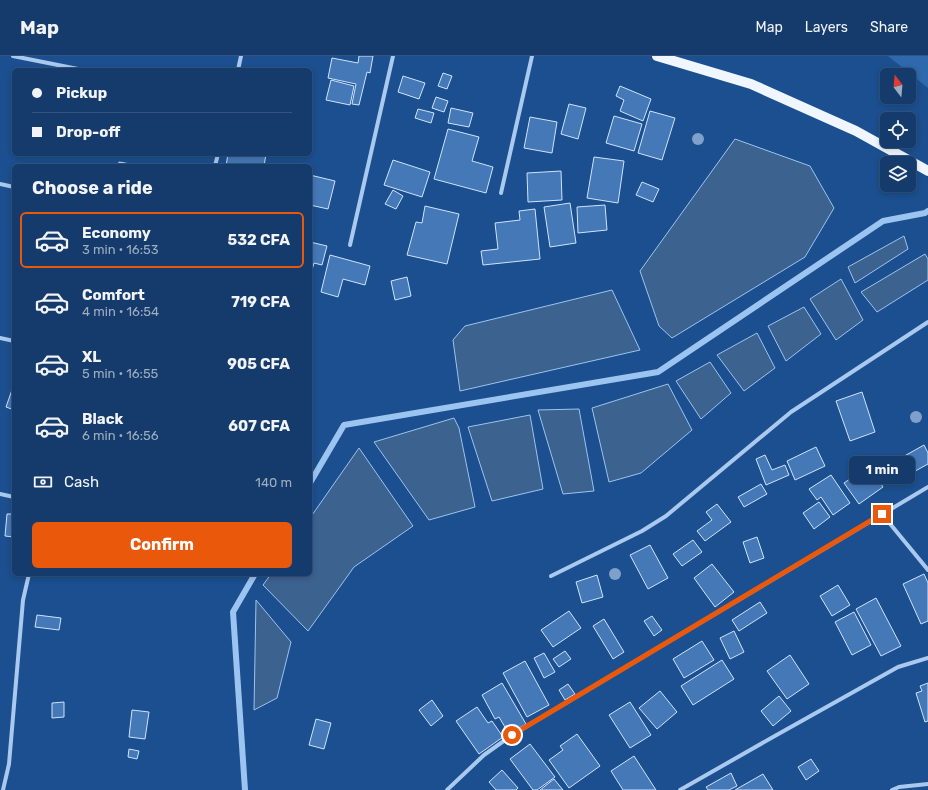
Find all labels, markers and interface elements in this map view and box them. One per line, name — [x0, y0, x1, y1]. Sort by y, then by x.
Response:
text: Map — [20, 16, 59, 39]
text: Map — [756, 19, 783, 36]
text: Layers — [805, 19, 848, 36]
text: Share — [870, 19, 908, 36]
north arrow — [880, 68, 916, 104]
map controls — [880, 68, 916, 192]
text: Pickup — [56, 84, 107, 102]
button: locate — [880, 112, 916, 148]
text: Drop-off — [56, 123, 120, 141]
button: layers — [880, 156, 916, 192]
text: Choose a ride — [32, 177, 153, 199]
icon: car — [34, 222, 70, 258]
text: Economy — [82, 224, 151, 242]
text: 532 CFA — [228, 231, 290, 249]
text: 3 min · 16:53 — [82, 242, 159, 257]
icon: car — [34, 284, 70, 320]
text: Comfort — [82, 286, 145, 304]
text: 719 CFA — [231, 293, 290, 311]
text: 4 min · 16:54 — [82, 304, 159, 319]
icon: car — [34, 346, 70, 382]
text: XL — [82, 348, 101, 366]
text: 905 CFA — [227, 355, 290, 373]
text: 5 min · 16:55 — [82, 366, 158, 381]
icon: car — [34, 408, 70, 444]
text: Black — [82, 410, 123, 428]
text: 607 CFA — [228, 417, 290, 435]
text: 6 min · 16:56 — [82, 428, 159, 443]
callout: 1 min — [849, 456, 915, 484]
text: 1 min — [865, 462, 899, 477]
icon: cash — [32, 471, 54, 493]
text: Cash — [64, 473, 99, 491]
text: 140 m — [255, 475, 292, 490]
route end — [873, 505, 891, 523]
button: Confirm — [32, 522, 292, 568]
route start — [503, 726, 521, 744]

